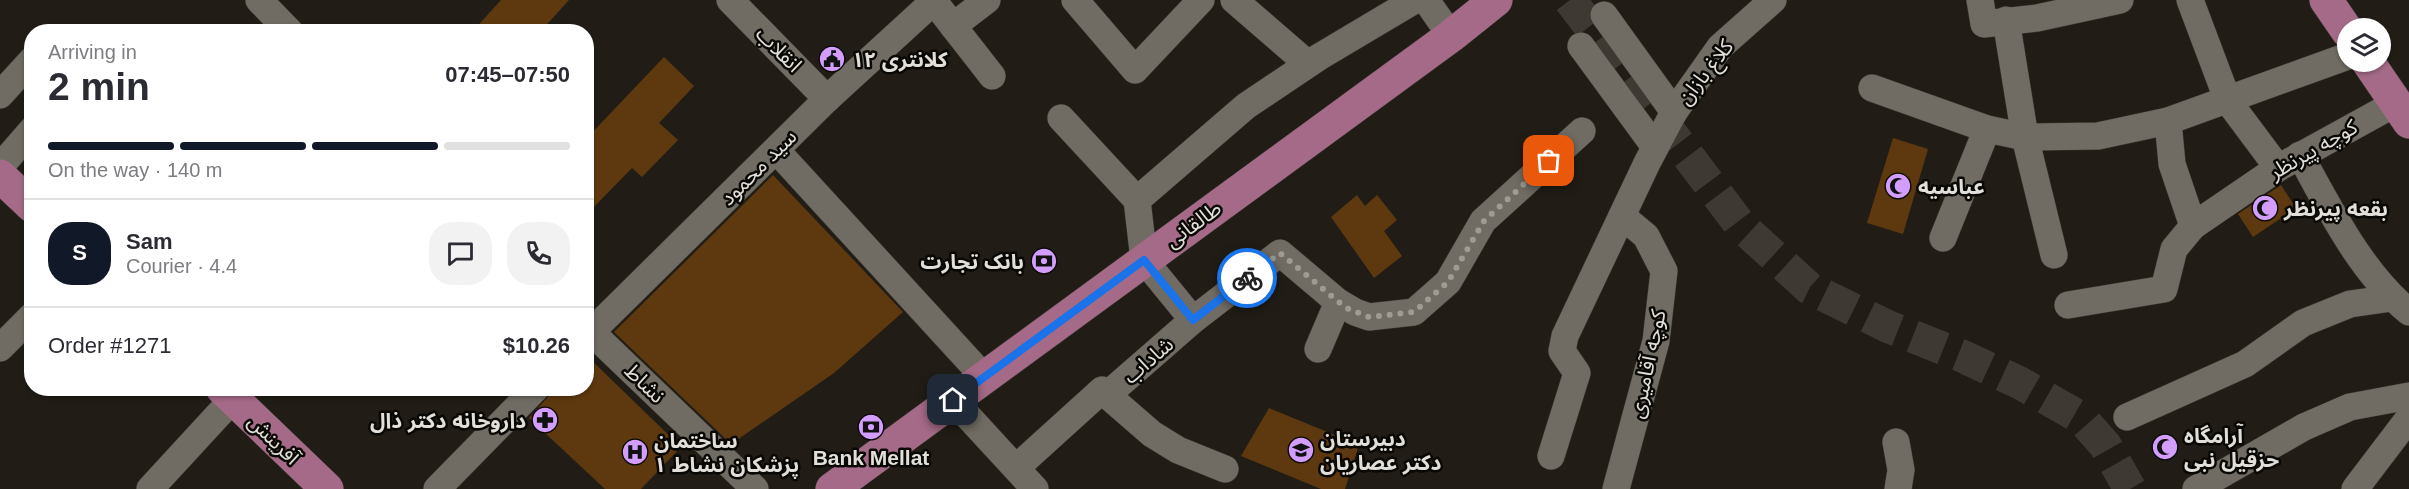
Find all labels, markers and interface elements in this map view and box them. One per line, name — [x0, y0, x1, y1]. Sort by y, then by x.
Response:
map controls — [2337, 18, 2391, 72]
button: layers — [2337, 18, 2391, 72]
street label: انقلاب — [751, 22, 806, 77]
street label: کلاغ بازان — [1673, 35, 1741, 112]
text: Arriving in — [48, 41, 137, 63]
public building icon: کلانتری ۱۲ — [817, 44, 847, 74]
place label: کلانتری ۱۲ — [852, 48, 948, 72]
text: 07:45–07:50 — [445, 62, 570, 87]
text: 2 min — [48, 65, 150, 108]
street label: کوچه پیرنظر — [2264, 114, 2362, 186]
street label: سید محمود — [715, 124, 801, 210]
pin — [1523, 135, 1574, 186]
icon: bag — [1532, 144, 1565, 177]
text: On the way · 140 m — [48, 159, 223, 181]
mosque icon: عباسیه — [1883, 171, 1913, 201]
place label: عباسیه — [1918, 175, 1985, 199]
mosque icon: بقعه پیرنظر — [2250, 193, 2280, 223]
street label: طالقانی — [1161, 196, 1226, 253]
place label: بقعه پیرنظر — [2283, 197, 2388, 222]
button: chat — [429, 222, 492, 285]
button: phone — [507, 222, 570, 285]
text: Sam — [126, 229, 172, 254]
text: S — [72, 240, 87, 265]
bank icon: بانک تجارت — [1029, 246, 1059, 276]
courier — [1217, 248, 1277, 308]
place label: بانک تجارت — [920, 250, 1024, 274]
text: Courier · 4.4 — [126, 255, 237, 277]
icon: bike — [1231, 262, 1264, 295]
street label: کوچه آقامیری — [1624, 307, 1672, 421]
street label: شاداب — [1118, 332, 1178, 388]
text: Order #1271 — [48, 333, 172, 358]
text: $10.26 — [503, 333, 570, 358]
street label: نشاط — [620, 359, 670, 407]
pin — [927, 374, 978, 425]
icon: home — [936, 383, 969, 416]
pharmacy icon: داروخانه دکتر ذال — [530, 405, 560, 435]
street label: آفرینش — [243, 409, 305, 470]
place label: داروخانه دکتر ذال — [370, 409, 526, 433]
bank icon: Bank Mellat — [856, 412, 886, 442]
place label: آرامگاه حزقیل نبی — [2184, 423, 2279, 472]
place label: دبیرستان دکتر عصاریان — [1320, 427, 1442, 475]
place label: ساختمان پزشکان نشاط ۱ — [654, 429, 799, 478]
mosque icon: آرامگاه حزقیل نبی — [2150, 432, 2180, 462]
school or university icon: دبیرستان دکتر عصاریان — [1286, 435, 1316, 465]
hospital icon: ساختمان پزشکان نشاط ۱ — [620, 437, 650, 467]
place label: Bank Mellat — [813, 446, 929, 469]

